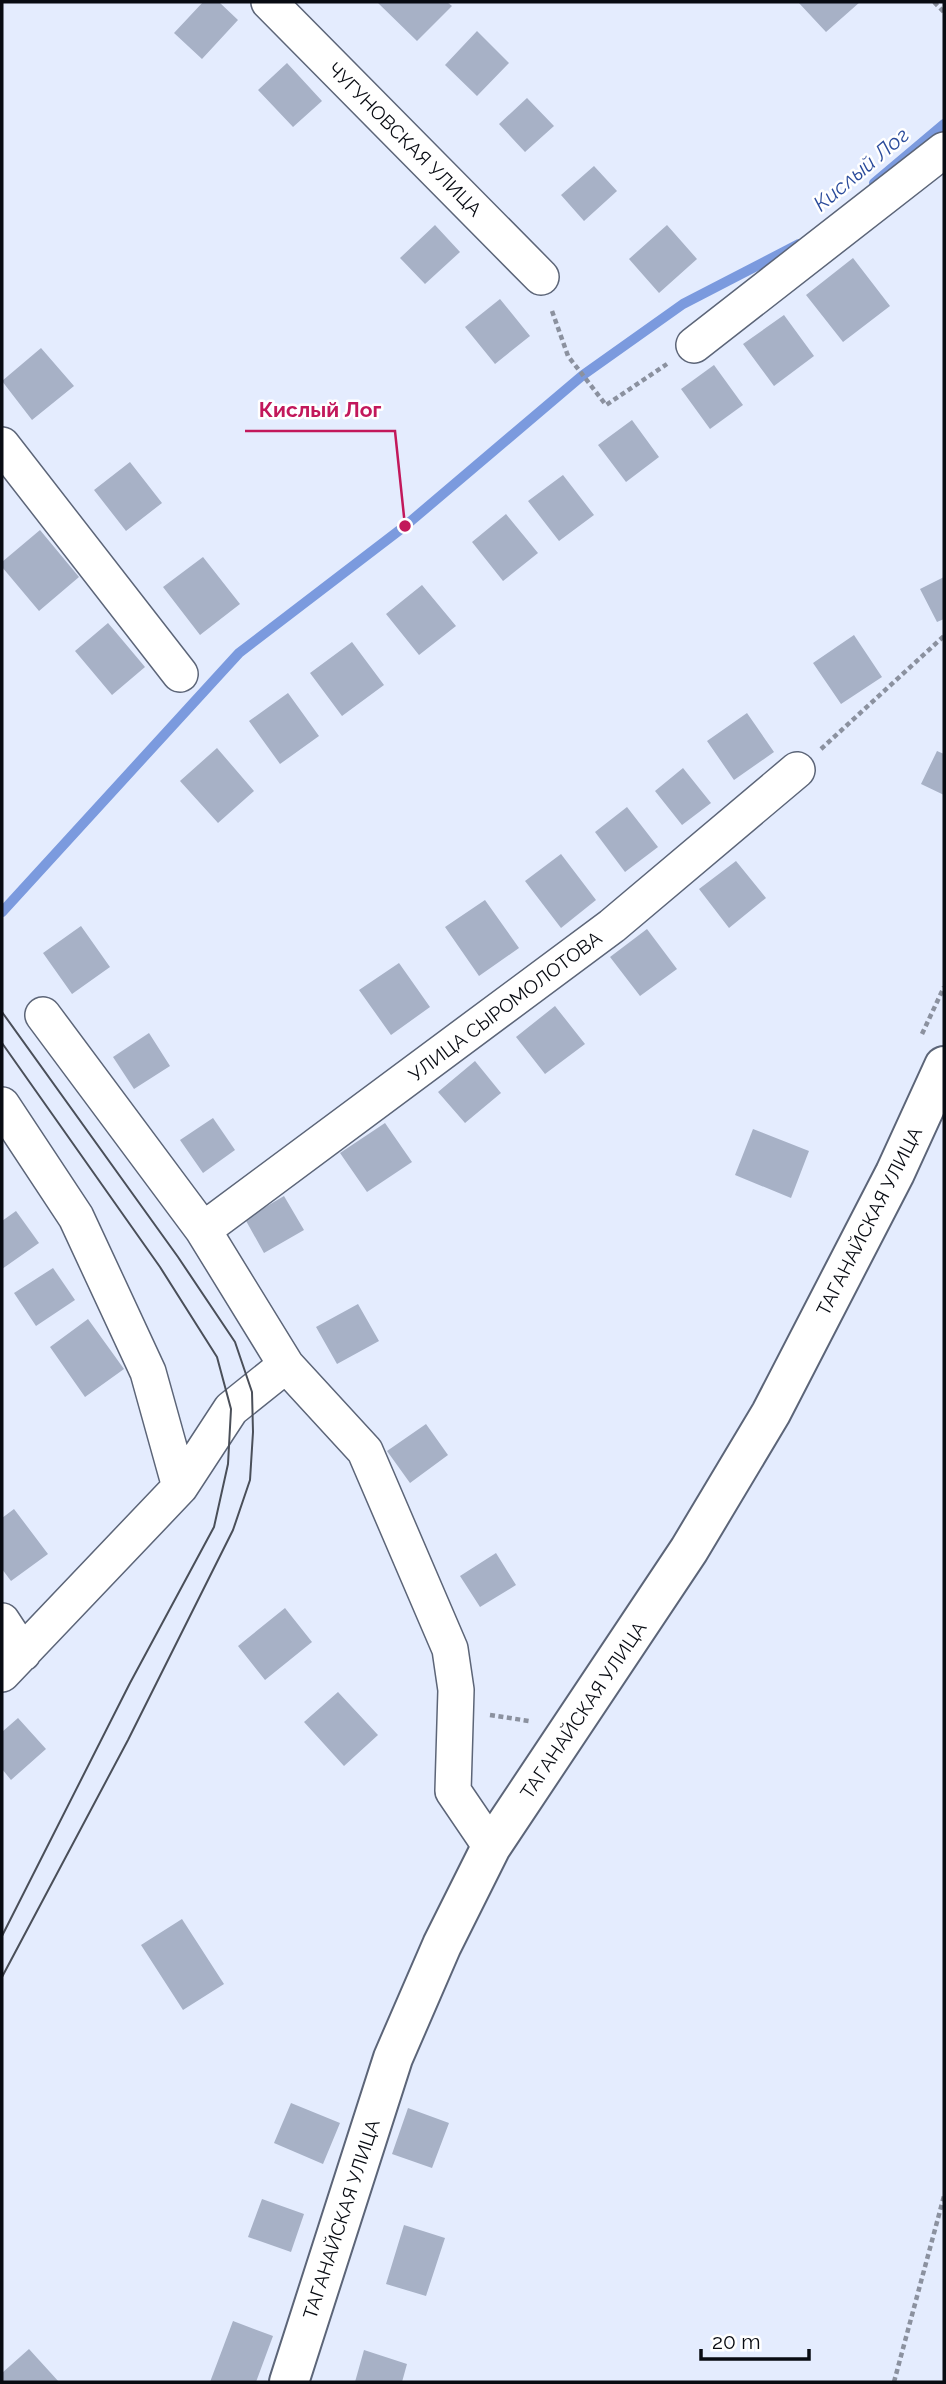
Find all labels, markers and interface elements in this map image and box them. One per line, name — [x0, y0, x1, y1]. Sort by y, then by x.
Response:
street label: ЧУГУНОВСКАЯ УЛИЦА — [324, 58, 486, 220]
water label: Кислый Лог — [808, 122, 914, 216]
callout: Кислый Лог — [245, 389, 395, 431]
text: Кислый Лог — [259, 397, 381, 422]
street label: УЛИЦА СЫРОМОЛОТОВА — [404, 926, 606, 1086]
street label: ТАГАНАЙСКАЯ УЛИЦА — [812, 1123, 926, 1319]
street label: ТАГАНАЙСКАЯ УЛИЦА — [516, 1617, 651, 1803]
street label: ТАГАНАЙСКАЯ УЛИЦА — [298, 2116, 384, 2322]
scale bar — [701, 2318, 810, 2362]
text: 20 m — [712, 2329, 760, 2354]

